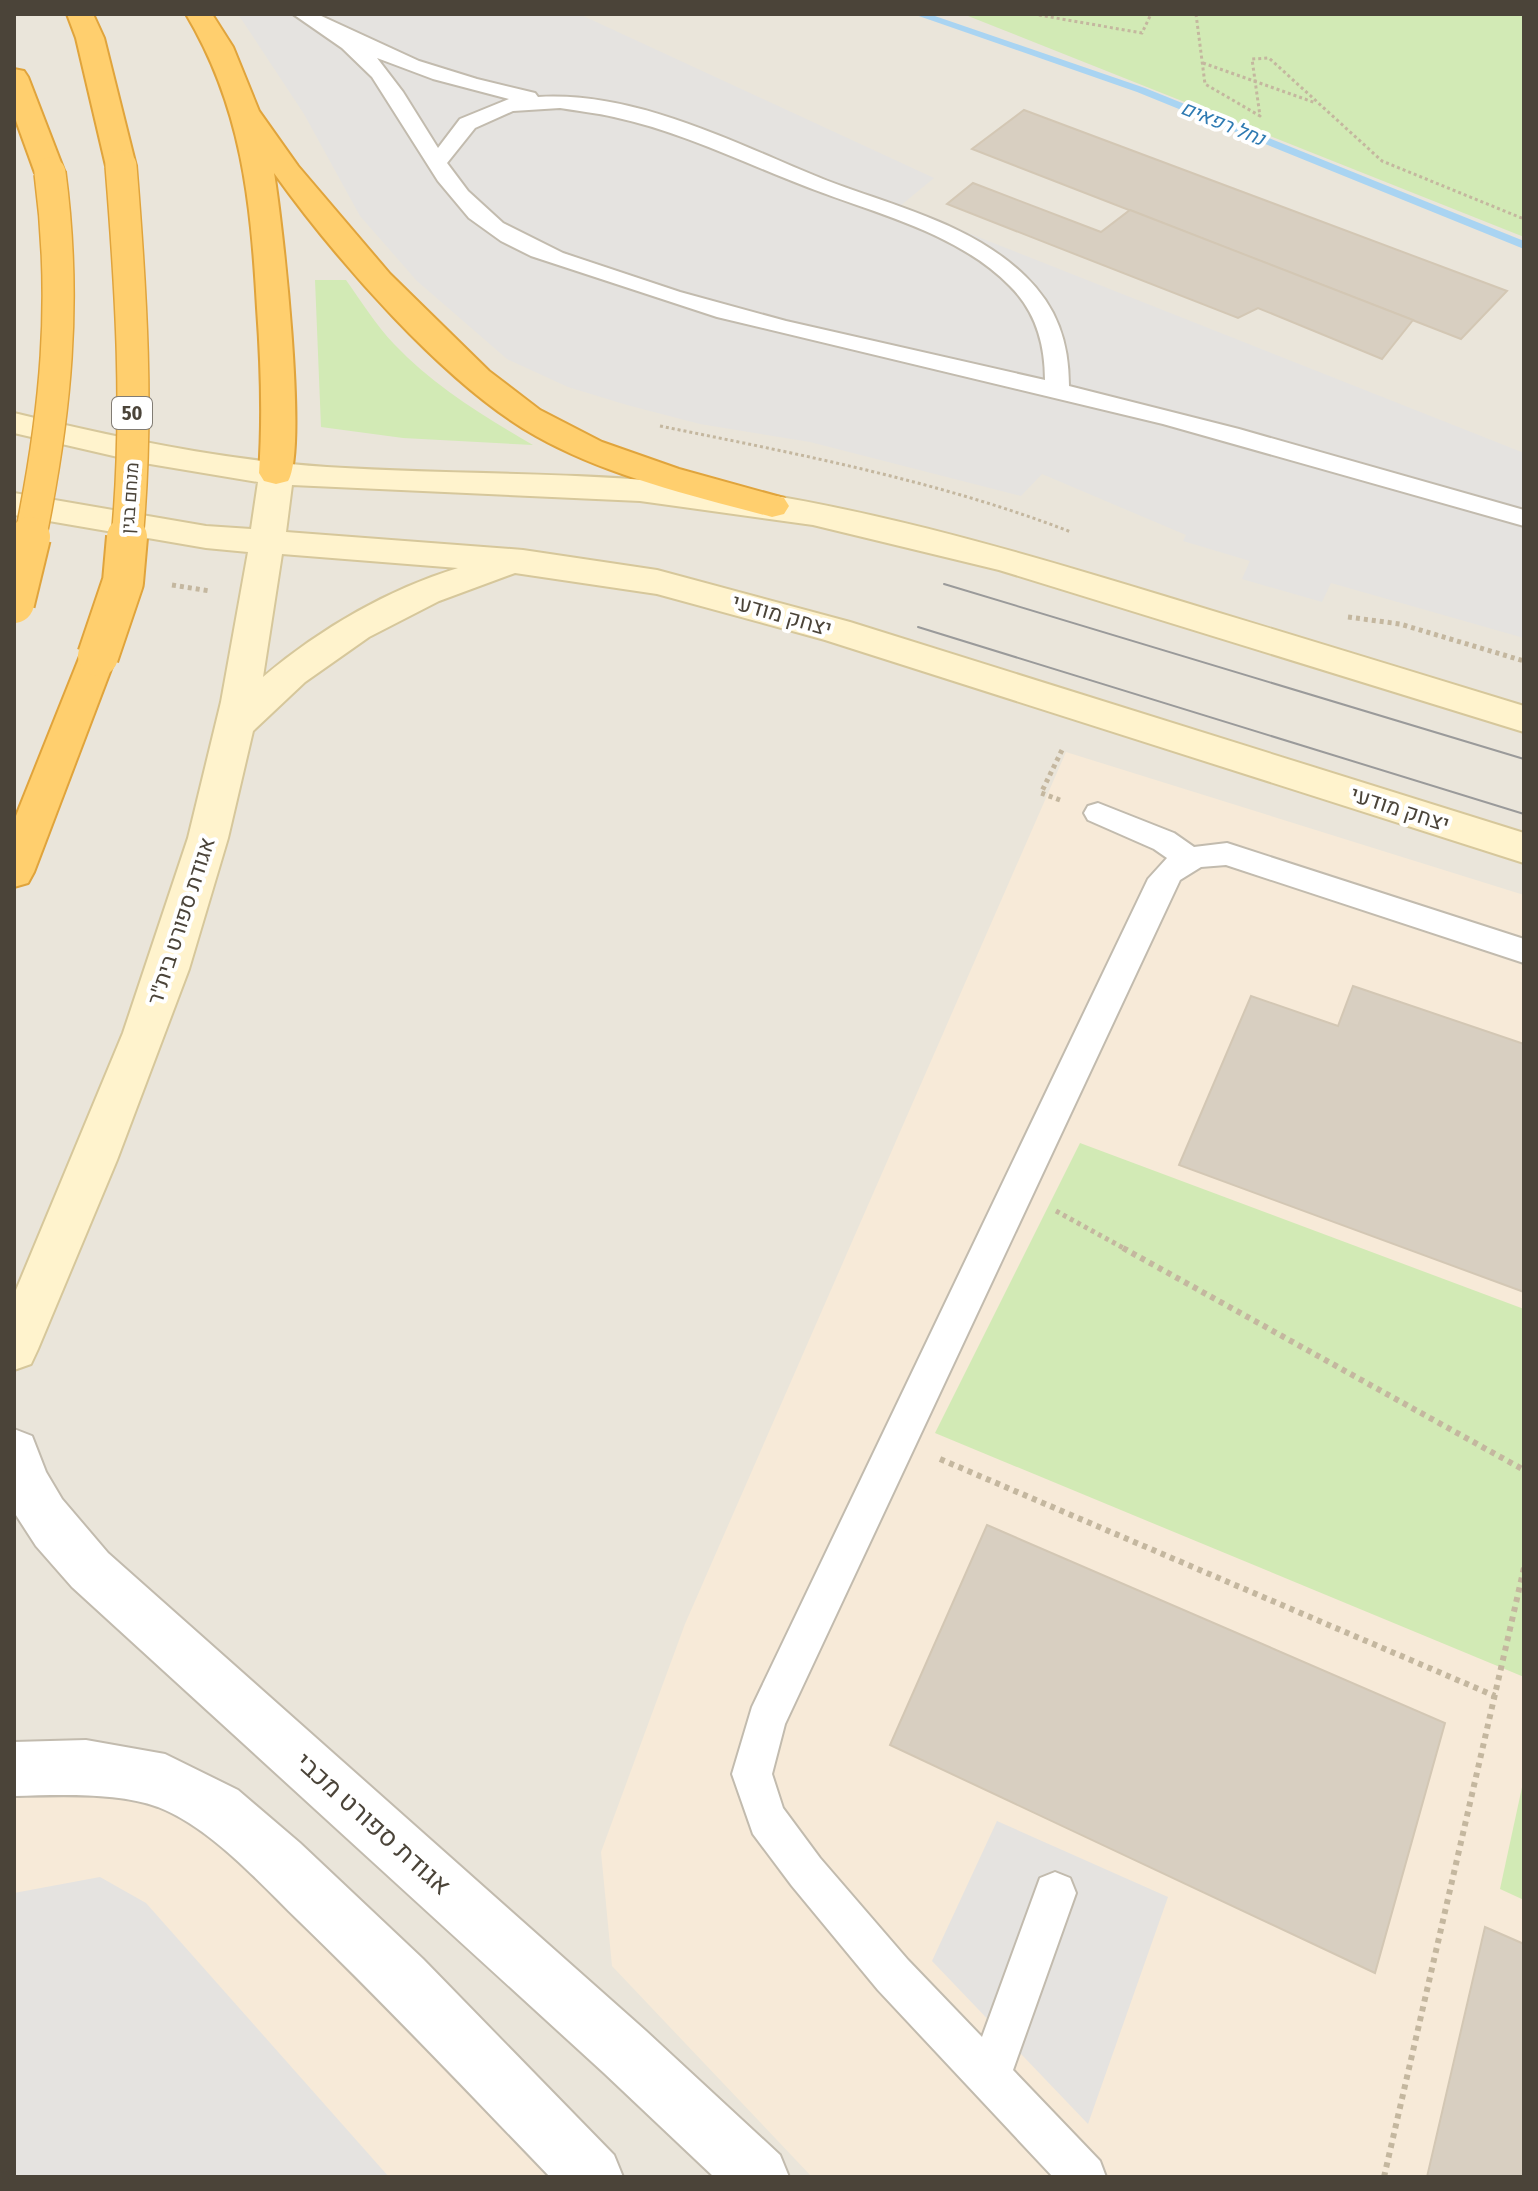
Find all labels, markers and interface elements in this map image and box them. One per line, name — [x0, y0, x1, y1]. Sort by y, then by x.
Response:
water label: נחל רפאים — [1178, 95, 1270, 151]
road number: 50 — [112, 397, 152, 429]
street label: מנחם בגין — [117, 462, 143, 534]
street label: יצחק מודעי — [729, 588, 835, 642]
street label: יצחק מודעי — [1347, 780, 1453, 838]
street label: אגודת ספורט בית"ר — [141, 834, 221, 1008]
street label: אגודת ספורט מכבי — [289, 1746, 457, 1902]

